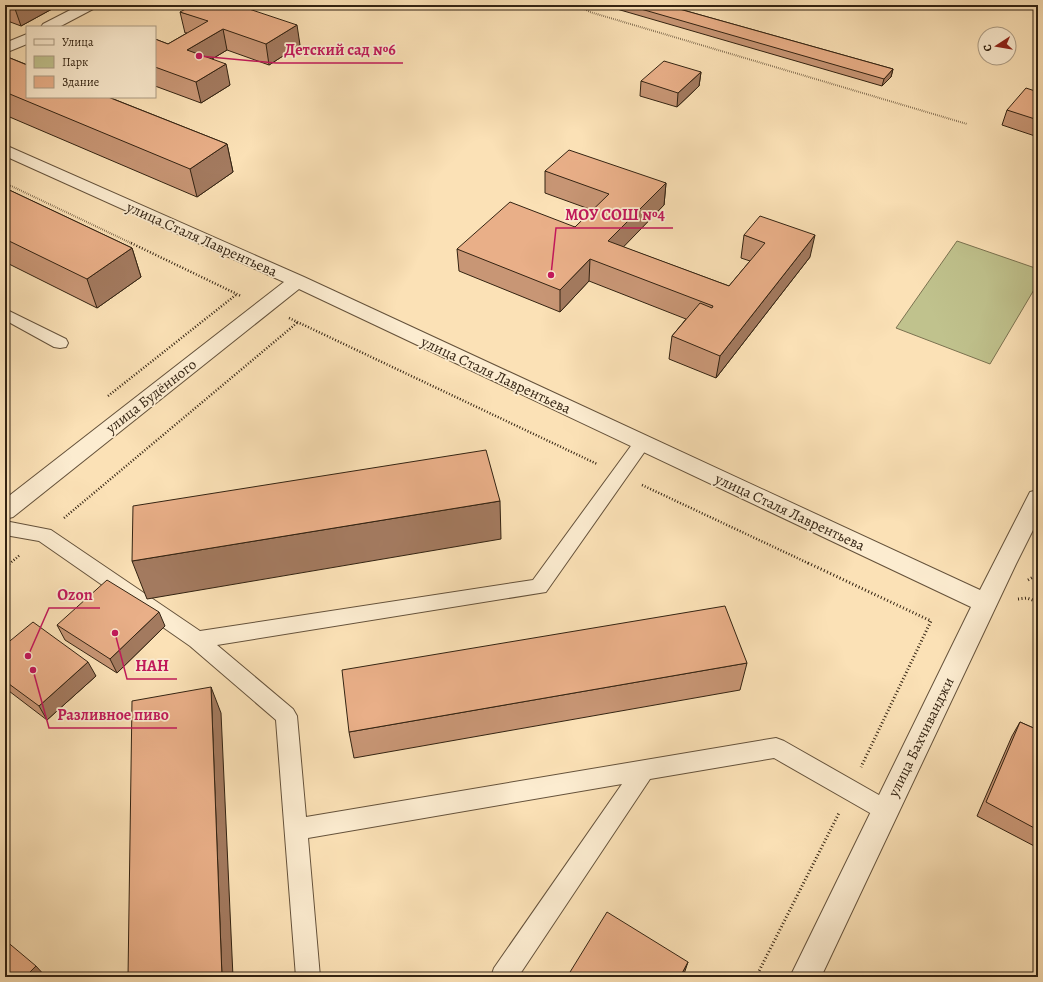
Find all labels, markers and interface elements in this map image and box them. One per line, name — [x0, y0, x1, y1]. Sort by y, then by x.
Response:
legend — [26, 26, 156, 98]
north arrow — [977, 26, 1017, 66]
text: Улица — [62, 34, 94, 50]
callout: Детский сад №6 — [276, 35, 403, 63]
text: Детский сад №6 — [284, 39, 396, 61]
text: С — [980, 43, 996, 53]
text: Парк — [62, 54, 88, 70]
text: Здание — [62, 74, 99, 90]
street label: улица Сталя Лаврентьева — [123, 196, 281, 281]
callout: МОУ СОШ №4 — [556, 200, 673, 228]
text: МОУ СОШ №4 — [565, 204, 666, 226]
street label: улица Сталя Лаврентьева — [417, 331, 574, 419]
street label: улица Будённого — [101, 354, 201, 438]
street label: улица Сталя Лаврентьева — [711, 468, 868, 556]
callout: Ozon — [49, 580, 100, 608]
text: Ozon — [57, 584, 93, 606]
callout: НАН — [127, 651, 177, 679]
text: НАН — [135, 655, 169, 677]
street label: улица Бахчиванджи — [883, 674, 959, 801]
callout: Разливное пиво — [49, 700, 177, 728]
text: Разливное пиво — [57, 704, 169, 726]

